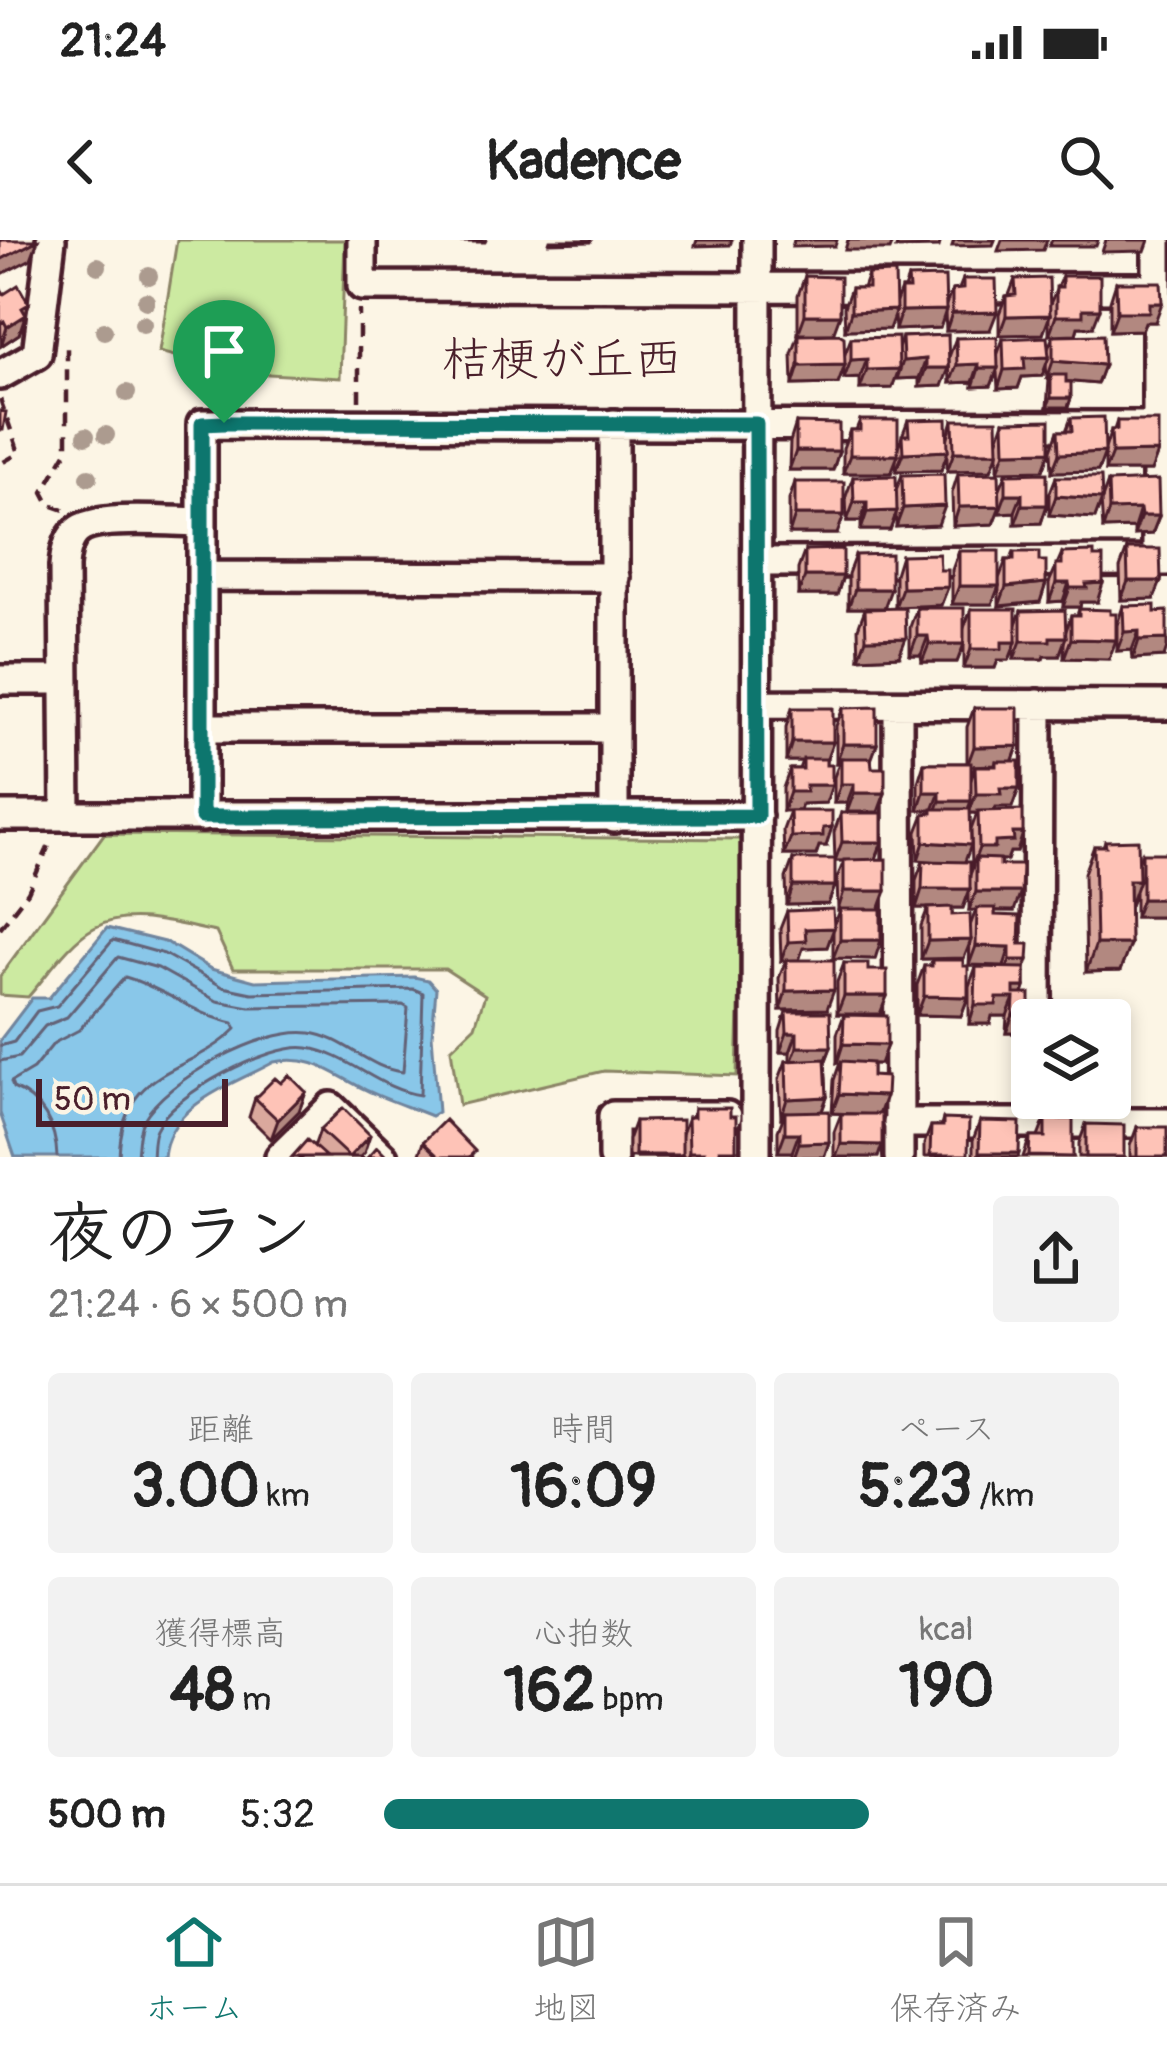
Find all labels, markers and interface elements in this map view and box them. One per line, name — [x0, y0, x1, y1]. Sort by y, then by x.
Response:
text: 21:24 — [60, 14, 166, 70]
text: Kadence — [486, 128, 681, 196]
icon: back — [48, 129, 114, 195]
icon: search — [1053, 129, 1119, 195]
pin — [173, 300, 275, 423]
icon: arrive — [191, 318, 257, 384]
district label: 桔梗が丘西 — [442, 330, 682, 390]
map controls — [1011, 999, 1131, 1119]
button: layers — [1011, 999, 1131, 1119]
scale bar — [36, 1073, 228, 1126]
text: 50 m — [54, 1079, 131, 1120]
text: 夜のラン — [48, 1193, 312, 1276]
button: share — [993, 1196, 1119, 1322]
text: 21:24 · 6 × 500 m — [48, 1280, 348, 1329]
text: 距離 — [188, 1409, 254, 1450]
text: 時間 — [551, 1409, 617, 1450]
text: ペース — [898, 1409, 995, 1450]
text: 3.00 — [131, 1450, 260, 1525]
text: 16:09 — [510, 1450, 657, 1525]
text: 5:23 — [859, 1450, 972, 1525]
text: km — [260, 1475, 310, 1516]
text: /km — [972, 1475, 1034, 1516]
text: kcal — [920, 1609, 973, 1650]
text: 獲得標高 — [155, 1613, 287, 1654]
text: 心拍数 — [534, 1613, 633, 1654]
text: 190 — [899, 1650, 994, 1725]
text: 48 — [170, 1654, 235, 1729]
text: 162 — [503, 1654, 595, 1729]
text: m — [235, 1679, 271, 1720]
text: bpm — [595, 1679, 664, 1720]
text: 500 m — [48, 1790, 166, 1839]
text: 5:32 — [240, 1790, 315, 1839]
tab: ホーム — [145, 1909, 243, 2029]
tab: 地図 — [533, 1909, 599, 2029]
tab: 保存済み — [890, 1909, 1022, 2029]

